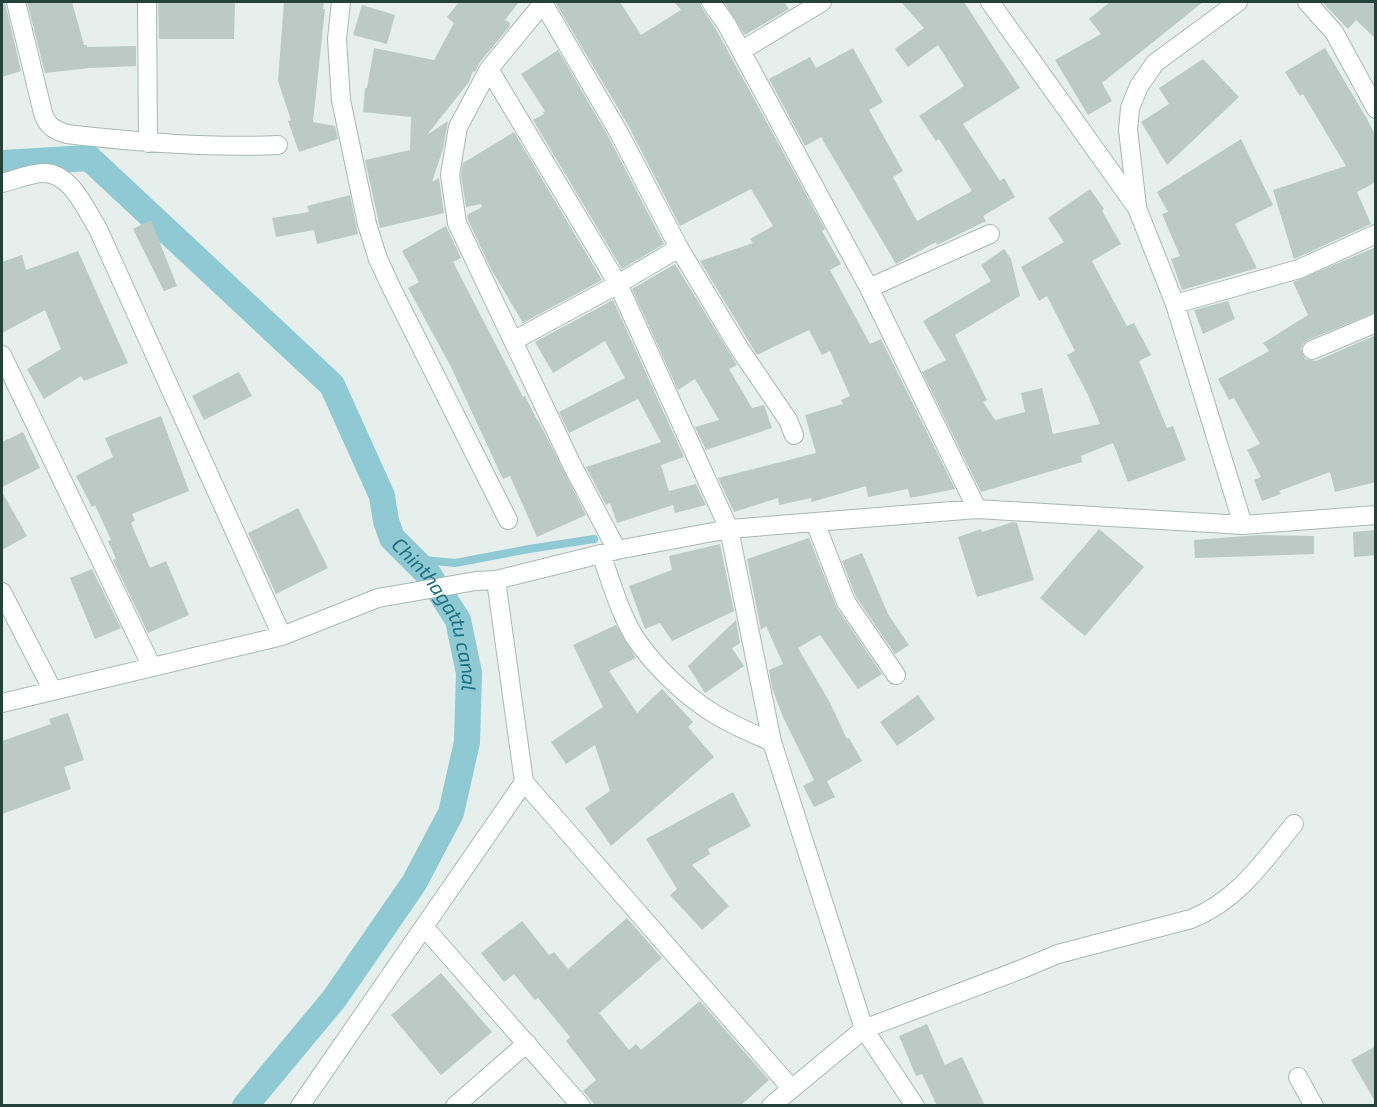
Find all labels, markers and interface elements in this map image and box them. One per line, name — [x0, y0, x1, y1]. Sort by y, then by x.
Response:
water label: Chinthagattu canal — [387, 532, 482, 691]

